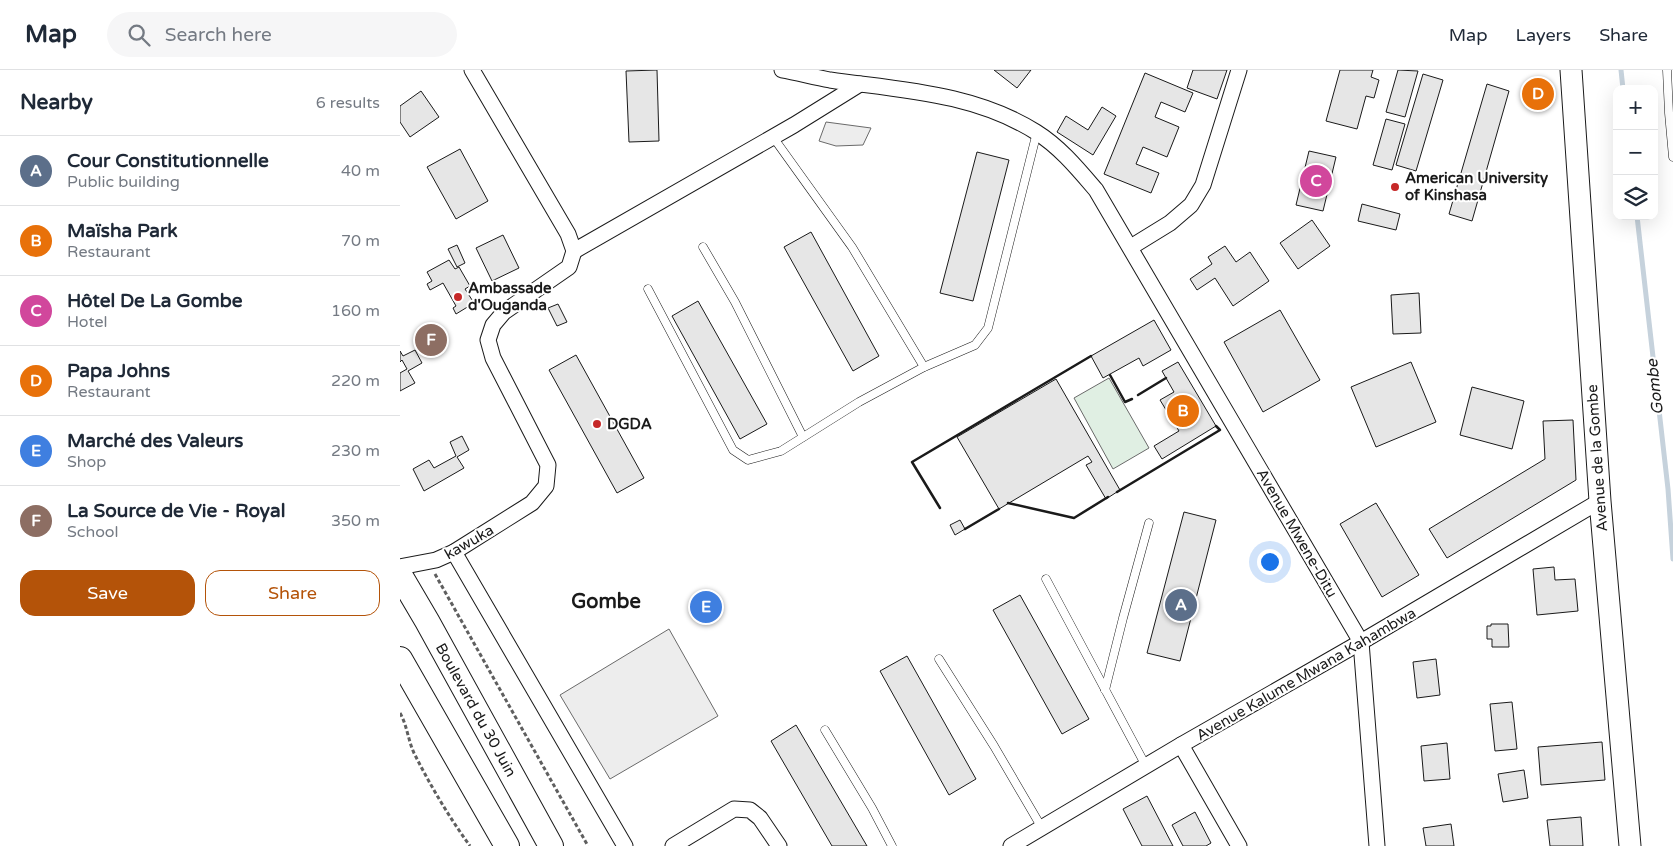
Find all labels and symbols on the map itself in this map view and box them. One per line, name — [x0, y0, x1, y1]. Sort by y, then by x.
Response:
pin: D — [1522, 75, 1554, 113]
pin: C — [1300, 162, 1332, 200]
place label: American University of Kinshasa — [1405, 169, 1548, 204]
marker: American University of Kinshasa — [1389, 181, 1401, 193]
place label: Ambassade d'Ouganda — [468, 279, 552, 315]
marker: Ambassade d'Ouganda — [452, 291, 464, 303]
pin: F — [415, 321, 447, 359]
water label: Gombe — [1642, 357, 1668, 416]
street label: Avenue de la Gombe — [1583, 384, 1611, 532]
pin: B — [1167, 392, 1199, 430]
place label: DGDA — [607, 415, 652, 433]
marker: DGDA — [591, 418, 603, 430]
street label: Avenue Mwene-Ditu — [1253, 465, 1341, 601]
street label: kawuka — [441, 521, 497, 563]
your location — [1257, 549, 1283, 575]
pin: A — [1165, 586, 1197, 624]
pin: E — [690, 588, 722, 626]
district label: Gombe — [571, 590, 641, 614]
street label: Avenue Kalume Mwana Kahambwa — [1193, 604, 1419, 744]
street label: Boulevard du 30 Juin — [432, 640, 520, 780]

